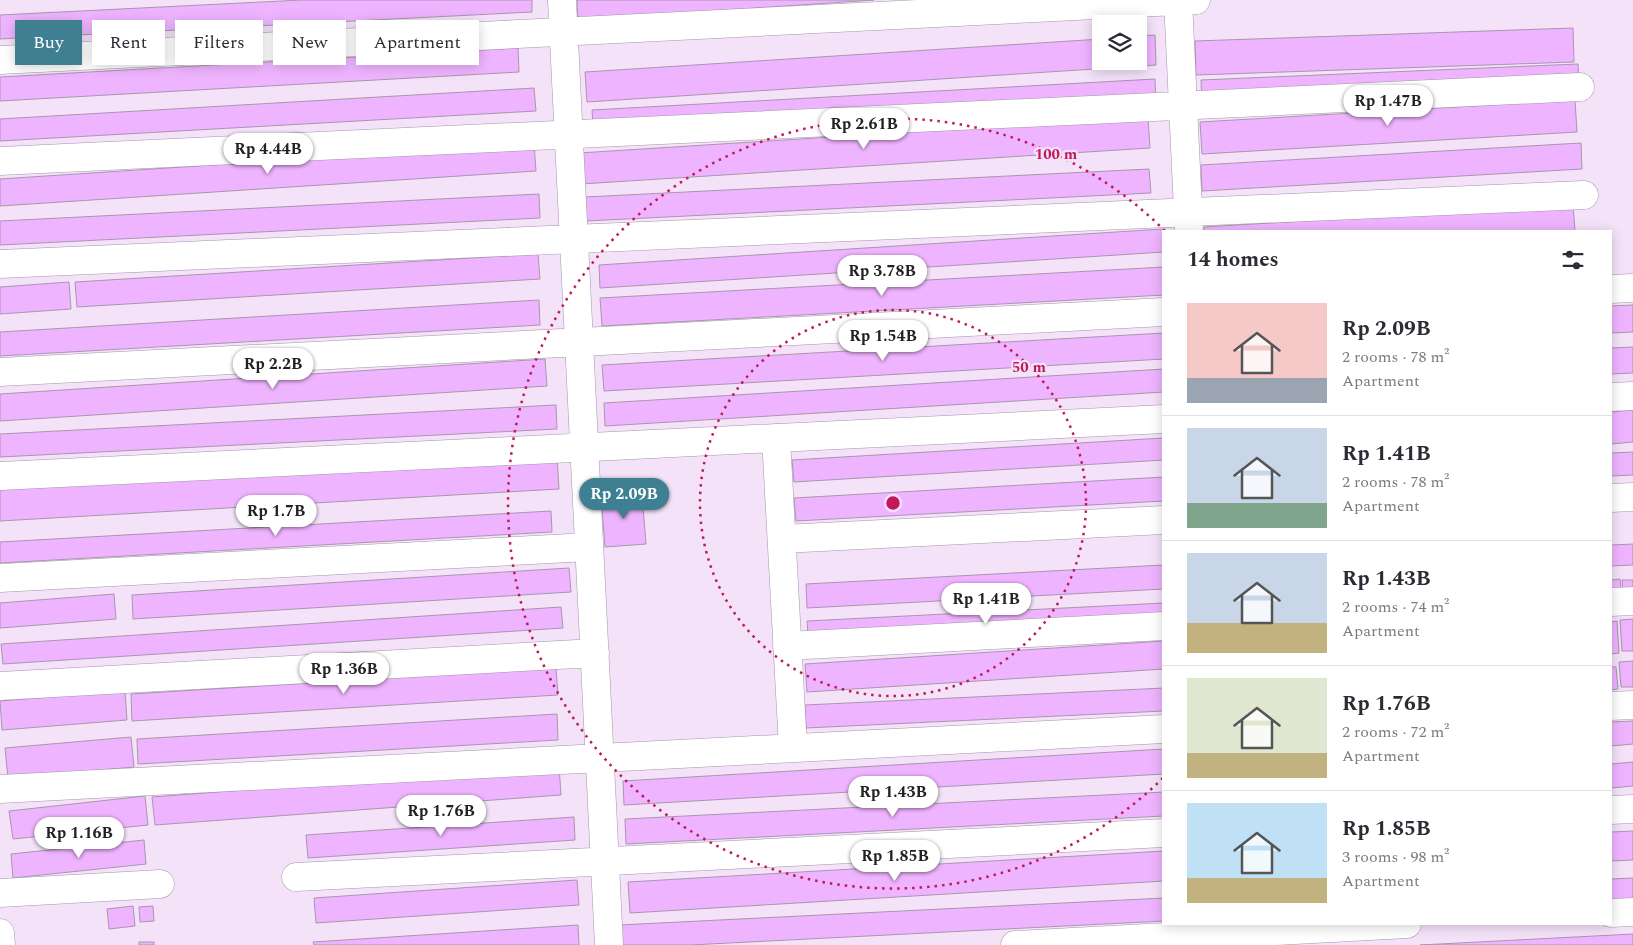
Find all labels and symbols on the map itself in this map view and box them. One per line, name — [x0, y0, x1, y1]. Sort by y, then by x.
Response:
pin: Rp 1.47B — [1336, 84, 1440, 127]
pin: Rp 2.61B — [812, 108, 916, 150]
pin: Rp 4.44B — [216, 132, 320, 175]
text: 100 m — [1035, 143, 1078, 166]
pin: Rp 3.78B — [830, 254, 934, 297]
pin: Rp 1.54B — [831, 320, 935, 362]
pin: Rp 2.2B — [227, 348, 319, 390]
text: 50 m — [1012, 356, 1047, 379]
pin: Rp 2.09B — [572, 478, 676, 520]
pin: Rp 1.7B — [230, 494, 322, 537]
centre of rings — [884, 494, 902, 512]
pin: Rp 1.41B — [934, 582, 1038, 625]
pin: Rp 1.36B — [292, 652, 396, 695]
pin: Rp 1.43B — [841, 776, 945, 818]
pin: Rp 1.76B — [389, 794, 493, 837]
pin: Rp 1.16B — [27, 816, 131, 859]
pin: Rp 1.85B — [843, 840, 947, 882]

